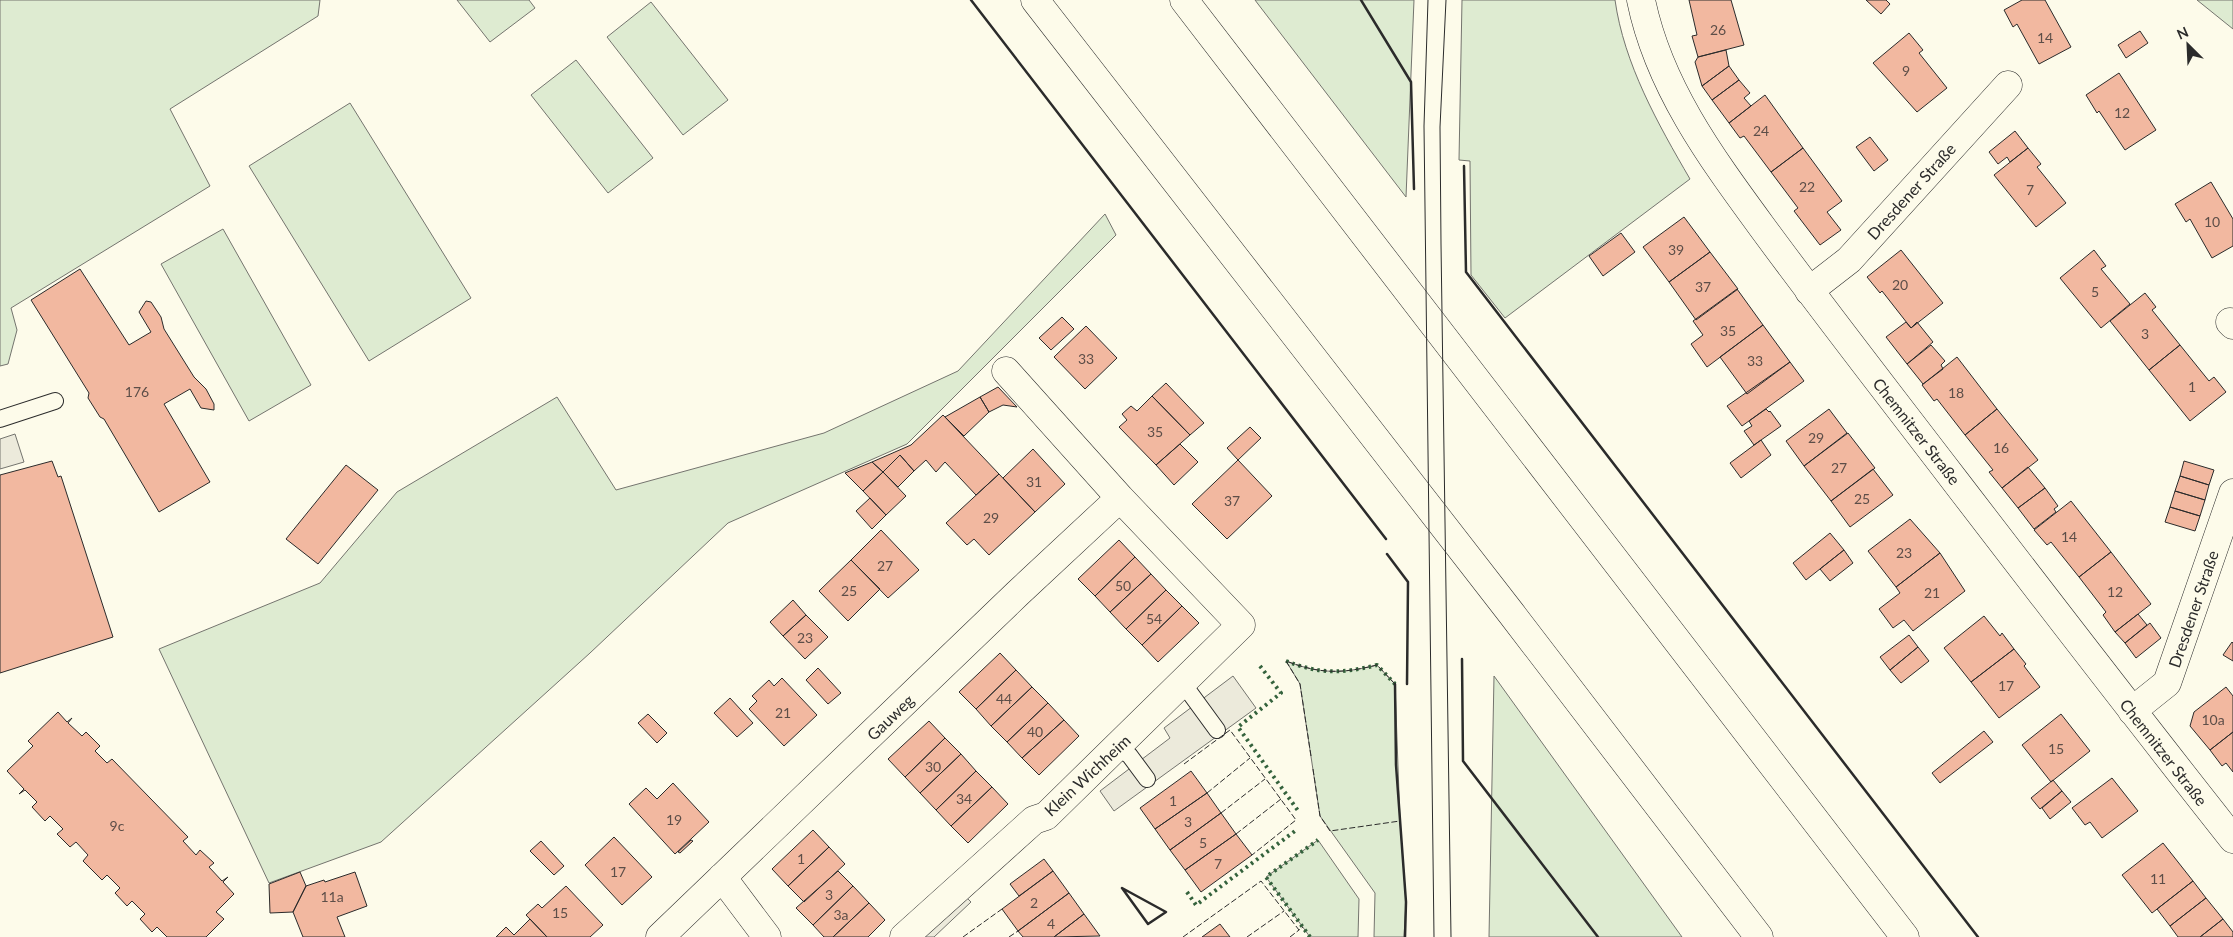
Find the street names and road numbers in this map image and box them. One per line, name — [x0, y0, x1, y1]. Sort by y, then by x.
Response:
street label: Dresdener Straße — [1863, 139, 1959, 243]
street label: Chemnitzer Straße — [1869, 374, 1965, 488]
street label: Dresdener Straße — [2164, 548, 2222, 670]
street label: Gauweg — [863, 690, 917, 744]
street label: Chemnitzer Straße — [2116, 695, 2212, 809]
street label: Klein Wichheim — [1040, 730, 1134, 820]

